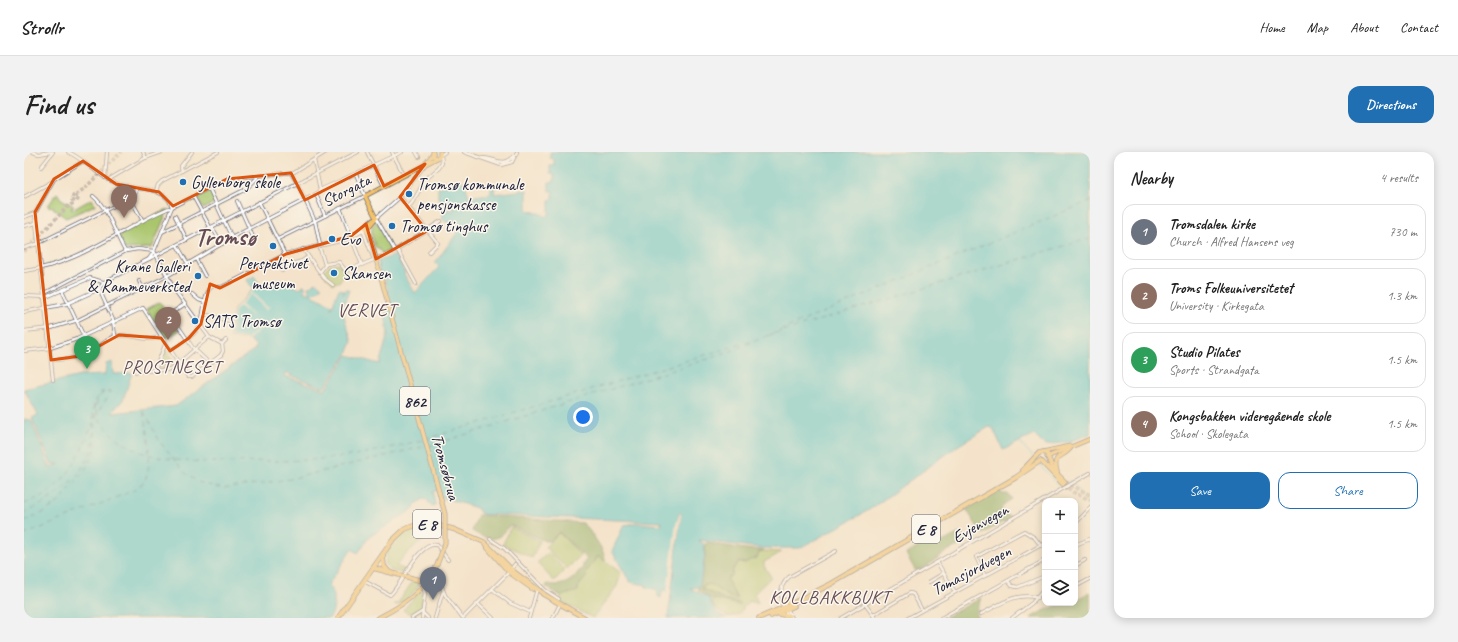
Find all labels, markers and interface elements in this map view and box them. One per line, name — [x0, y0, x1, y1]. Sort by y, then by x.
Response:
text: Strollr — [20, 16, 63, 40]
text: Home — [1259, 19, 1285, 36]
text: Map — [1307, 19, 1328, 36]
text: About — [1350, 19, 1378, 36]
text: Contact — [1400, 19, 1438, 36]
button: Directions — [1348, 86, 1434, 123]
text: Find us — [24, 87, 94, 122]
street label: Storgata — [318, 168, 376, 212]
text: Nearby — [1130, 168, 1173, 189]
text: 4 results — [1380, 170, 1418, 186]
place label: Gyllenborg skole — [191, 172, 282, 193]
place label: Tromsø kommunale pensjonskasse — [417, 174, 525, 215]
marker: Gyllenborg skole — [178, 177, 188, 187]
pin: 4 — [111, 185, 137, 218]
marker: Tromsø kommunale pensjonskasse — [404, 189, 414, 199]
text: Tromsdalen kirke — [1169, 215, 1255, 234]
place label: Tromsø tinghus — [400, 216, 489, 237]
district label: Tromsø — [195, 221, 258, 253]
marker: Tromsø tinghus — [387, 221, 397, 231]
text: 1 — [1141, 224, 1147, 240]
text: 730 m — [1389, 224, 1417, 240]
place label: Evo — [340, 229, 361, 250]
marker: Evo — [327, 234, 337, 244]
text: Church · Alfred Hansens veg — [1169, 234, 1294, 250]
marker: Perspektivet museum — [268, 241, 278, 251]
place label: Perspektivet museum — [239, 253, 310, 294]
place label: Krane Galleri & Rammeverksted — [87, 256, 193, 297]
place label: Skansen — [342, 263, 392, 284]
marker: Skansen — [329, 268, 339, 278]
marker: Krane Galleri & Rammeverksted — [193, 271, 203, 281]
text: Troms Folkeuniversitetet — [1169, 279, 1293, 298]
text: 2 — [1141, 288, 1147, 304]
text: 1.3 km — [1387, 288, 1417, 304]
text: University · Kirkegata — [1169, 298, 1264, 314]
district label: VERVET — [337, 299, 400, 321]
pin: 2 — [155, 307, 181, 340]
place label: SATS Tromsø — [203, 311, 283, 332]
marker: SATS Tromsø — [190, 316, 200, 326]
pin: 3 — [74, 336, 100, 369]
text: Studio Pilates — [1169, 343, 1239, 362]
text: 3 — [1141, 352, 1147, 368]
text: 1.5 km — [1387, 352, 1417, 368]
district label: PROSTNESET — [122, 356, 225, 378]
text: Sports · Strandgata — [1169, 362, 1259, 378]
road number: 862 — [400, 387, 430, 415]
your location — [573, 407, 593, 427]
text: Kongsbakken videregående skole — [1169, 407, 1330, 426]
text: 4 — [1141, 416, 1147, 432]
text: 1.5 km — [1387, 416, 1417, 432]
text: School · Skolegata — [1169, 426, 1248, 442]
street label: Tromsøbrua — [427, 432, 465, 504]
button: Save — [1130, 472, 1270, 509]
button: Share — [1278, 472, 1418, 509]
street label: Evjenvegen — [948, 498, 1013, 548]
map controls — [1042, 498, 1078, 606]
button: + — [1042, 498, 1078, 534]
road number: E 8 — [413, 510, 441, 538]
road number: E 8 — [912, 515, 940, 543]
button: − — [1042, 534, 1078, 570]
street label: Tomasjordvegen — [928, 541, 1015, 600]
pin: 1 — [420, 567, 446, 600]
button: layers — [1042, 570, 1078, 606]
district label: KOLLBAKKBUKT — [769, 585, 894, 609]

